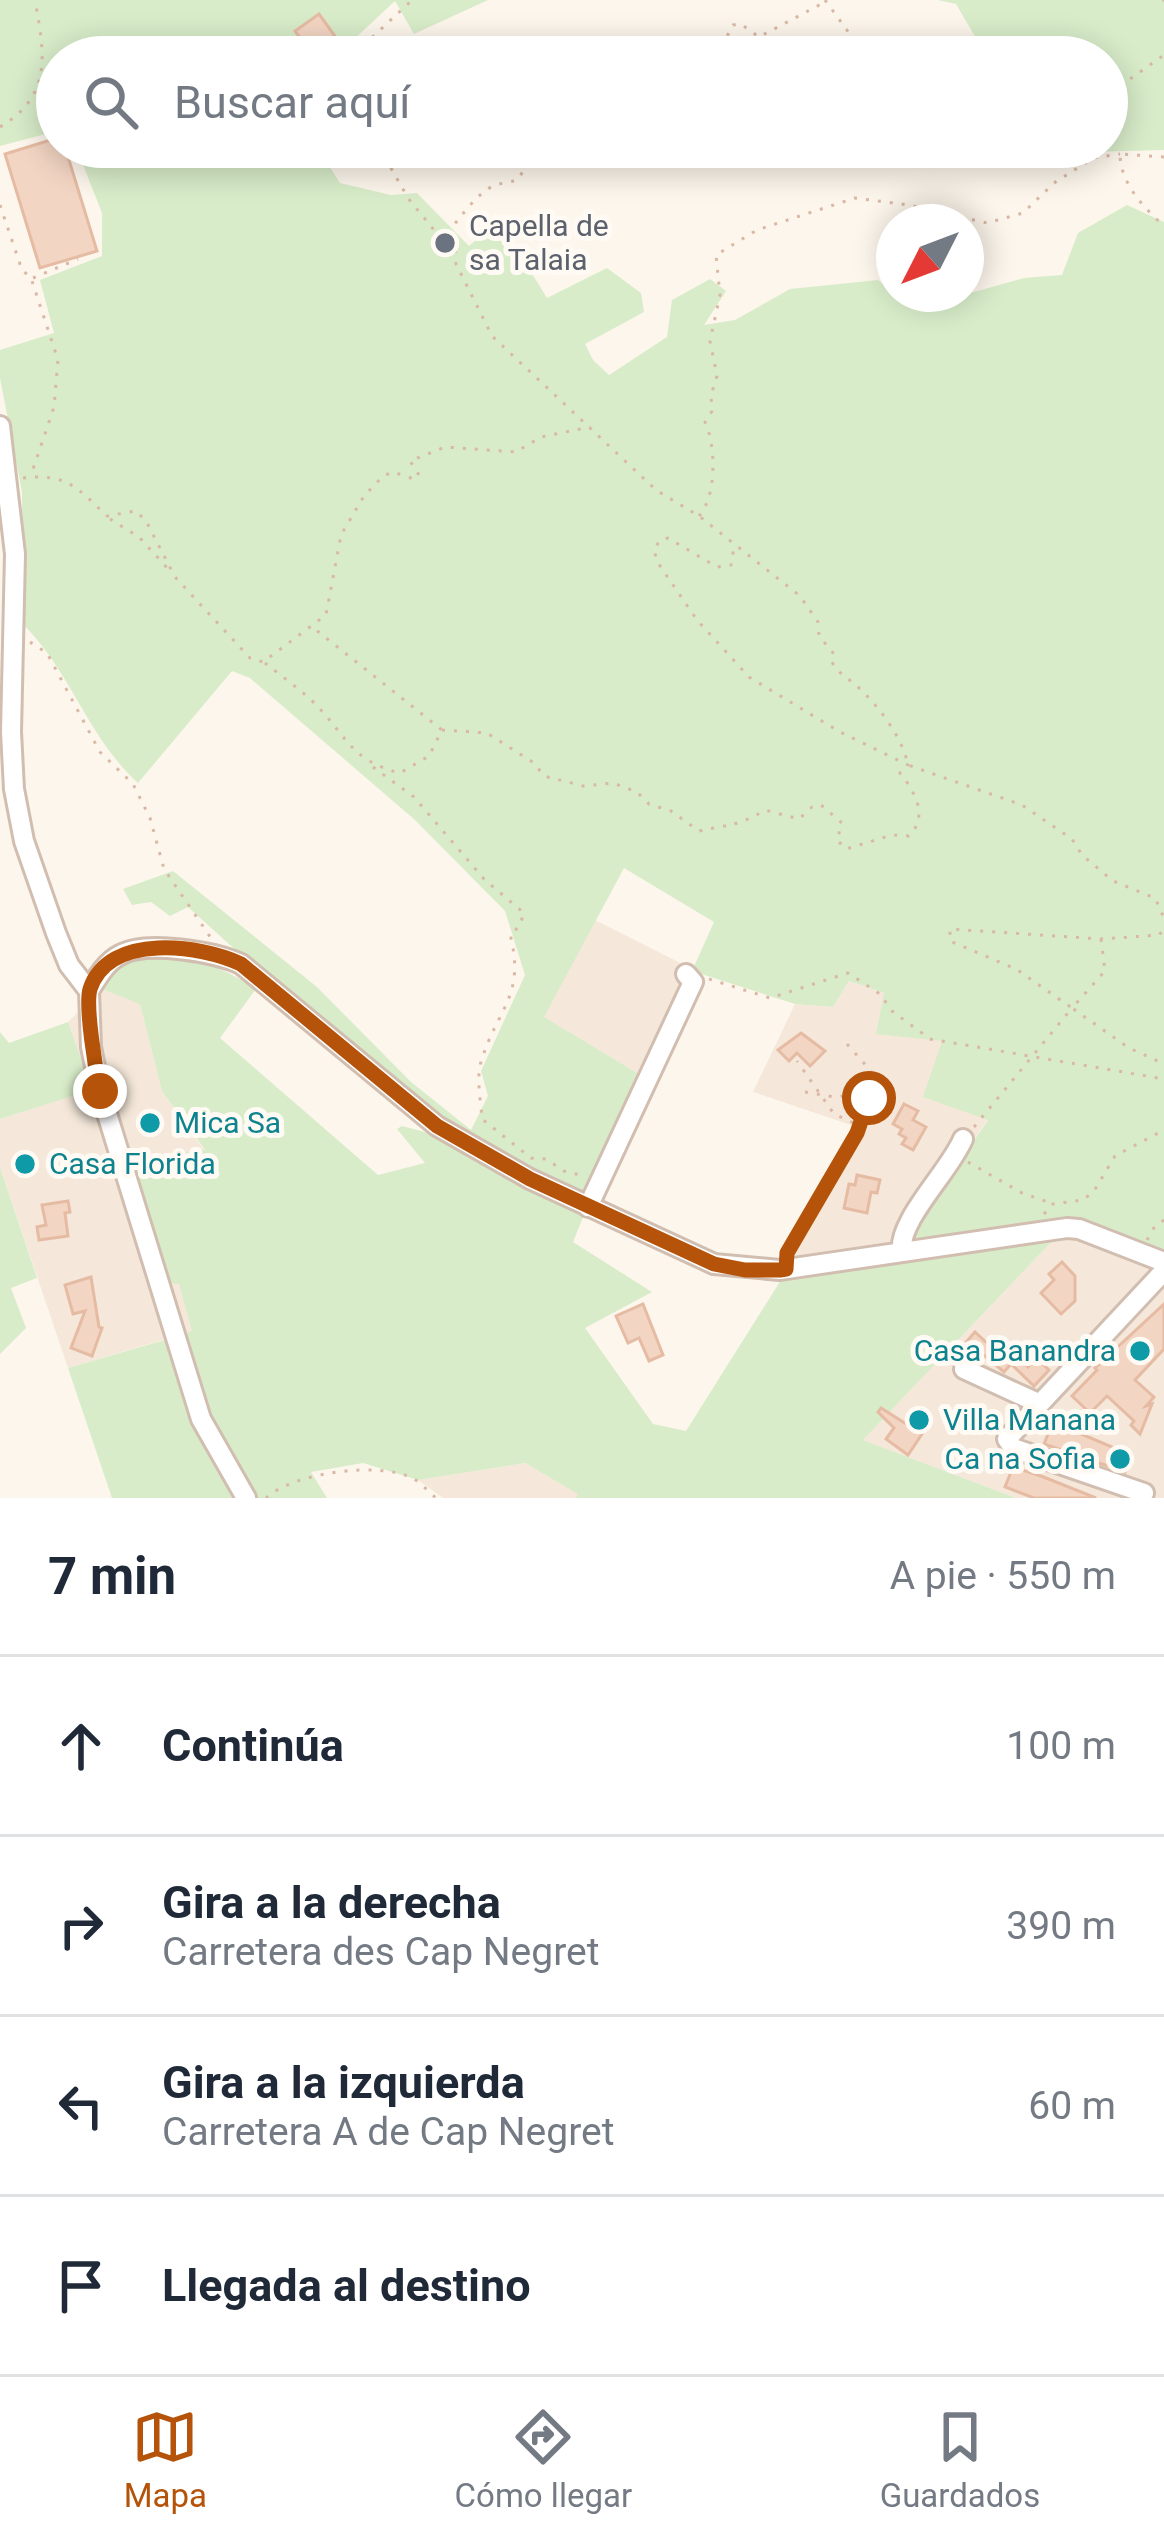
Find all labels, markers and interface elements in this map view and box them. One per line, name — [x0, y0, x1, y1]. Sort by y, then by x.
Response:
search box — [36, 36, 1128, 168]
icon: search — [78, 69, 144, 135]
text: Buscar aquí — [174, 76, 411, 129]
north arrow — [876, 204, 984, 312]
place label: Capella de sa Talaia — [469, 208, 609, 277]
marker: Capella de sa Talaia — [432, 230, 458, 256]
route end — [73, 1064, 127, 1118]
route start — [842, 1071, 896, 1125]
place label: Mica Sa — [174, 1105, 281, 1140]
marker: Mica Sa — [137, 1110, 163, 1136]
place label: Casa Florida — [49, 1146, 216, 1181]
marker: Casa Florida — [12, 1151, 38, 1177]
place label: Casa Banandra — [914, 1333, 1116, 1368]
marker: Casa Banandra — [1127, 1338, 1153, 1364]
place label: Villa Manana — [943, 1402, 1116, 1437]
marker: Villa Manana — [906, 1407, 932, 1433]
place label: Ca na Sofia — [945, 1441, 1096, 1476]
marker: Ca na Sofia — [1107, 1446, 1133, 1472]
text: 7 min — [48, 1547, 176, 1606]
text: A pie · 550 m — [890, 1553, 1116, 1599]
icon: ahead — [48, 1713, 114, 1779]
text: Continúa — [162, 1719, 344, 1772]
text: 100 m — [1006, 1723, 1116, 1769]
text: Gira a la derecha — [162, 1876, 501, 1929]
icon: right — [48, 1893, 114, 1959]
text: 390 m — [1006, 1903, 1116, 1949]
text: Carretera des Cap Negret — [162, 1929, 599, 1975]
text: Gira a la izquierda — [162, 2056, 525, 2109]
icon: left — [48, 2073, 114, 2139]
text: 60 m — [1028, 2083, 1116, 2129]
text: Carretera A de Cap Negret — [162, 2109, 614, 2155]
icon: arrive — [48, 2253, 114, 2319]
text: Llegada al destino — [162, 2259, 531, 2312]
tab: Mapa — [124, 2404, 207, 2515]
tab: Cómo llegar — [455, 2404, 632, 2515]
tab: Guardados — [880, 2404, 1040, 2515]

